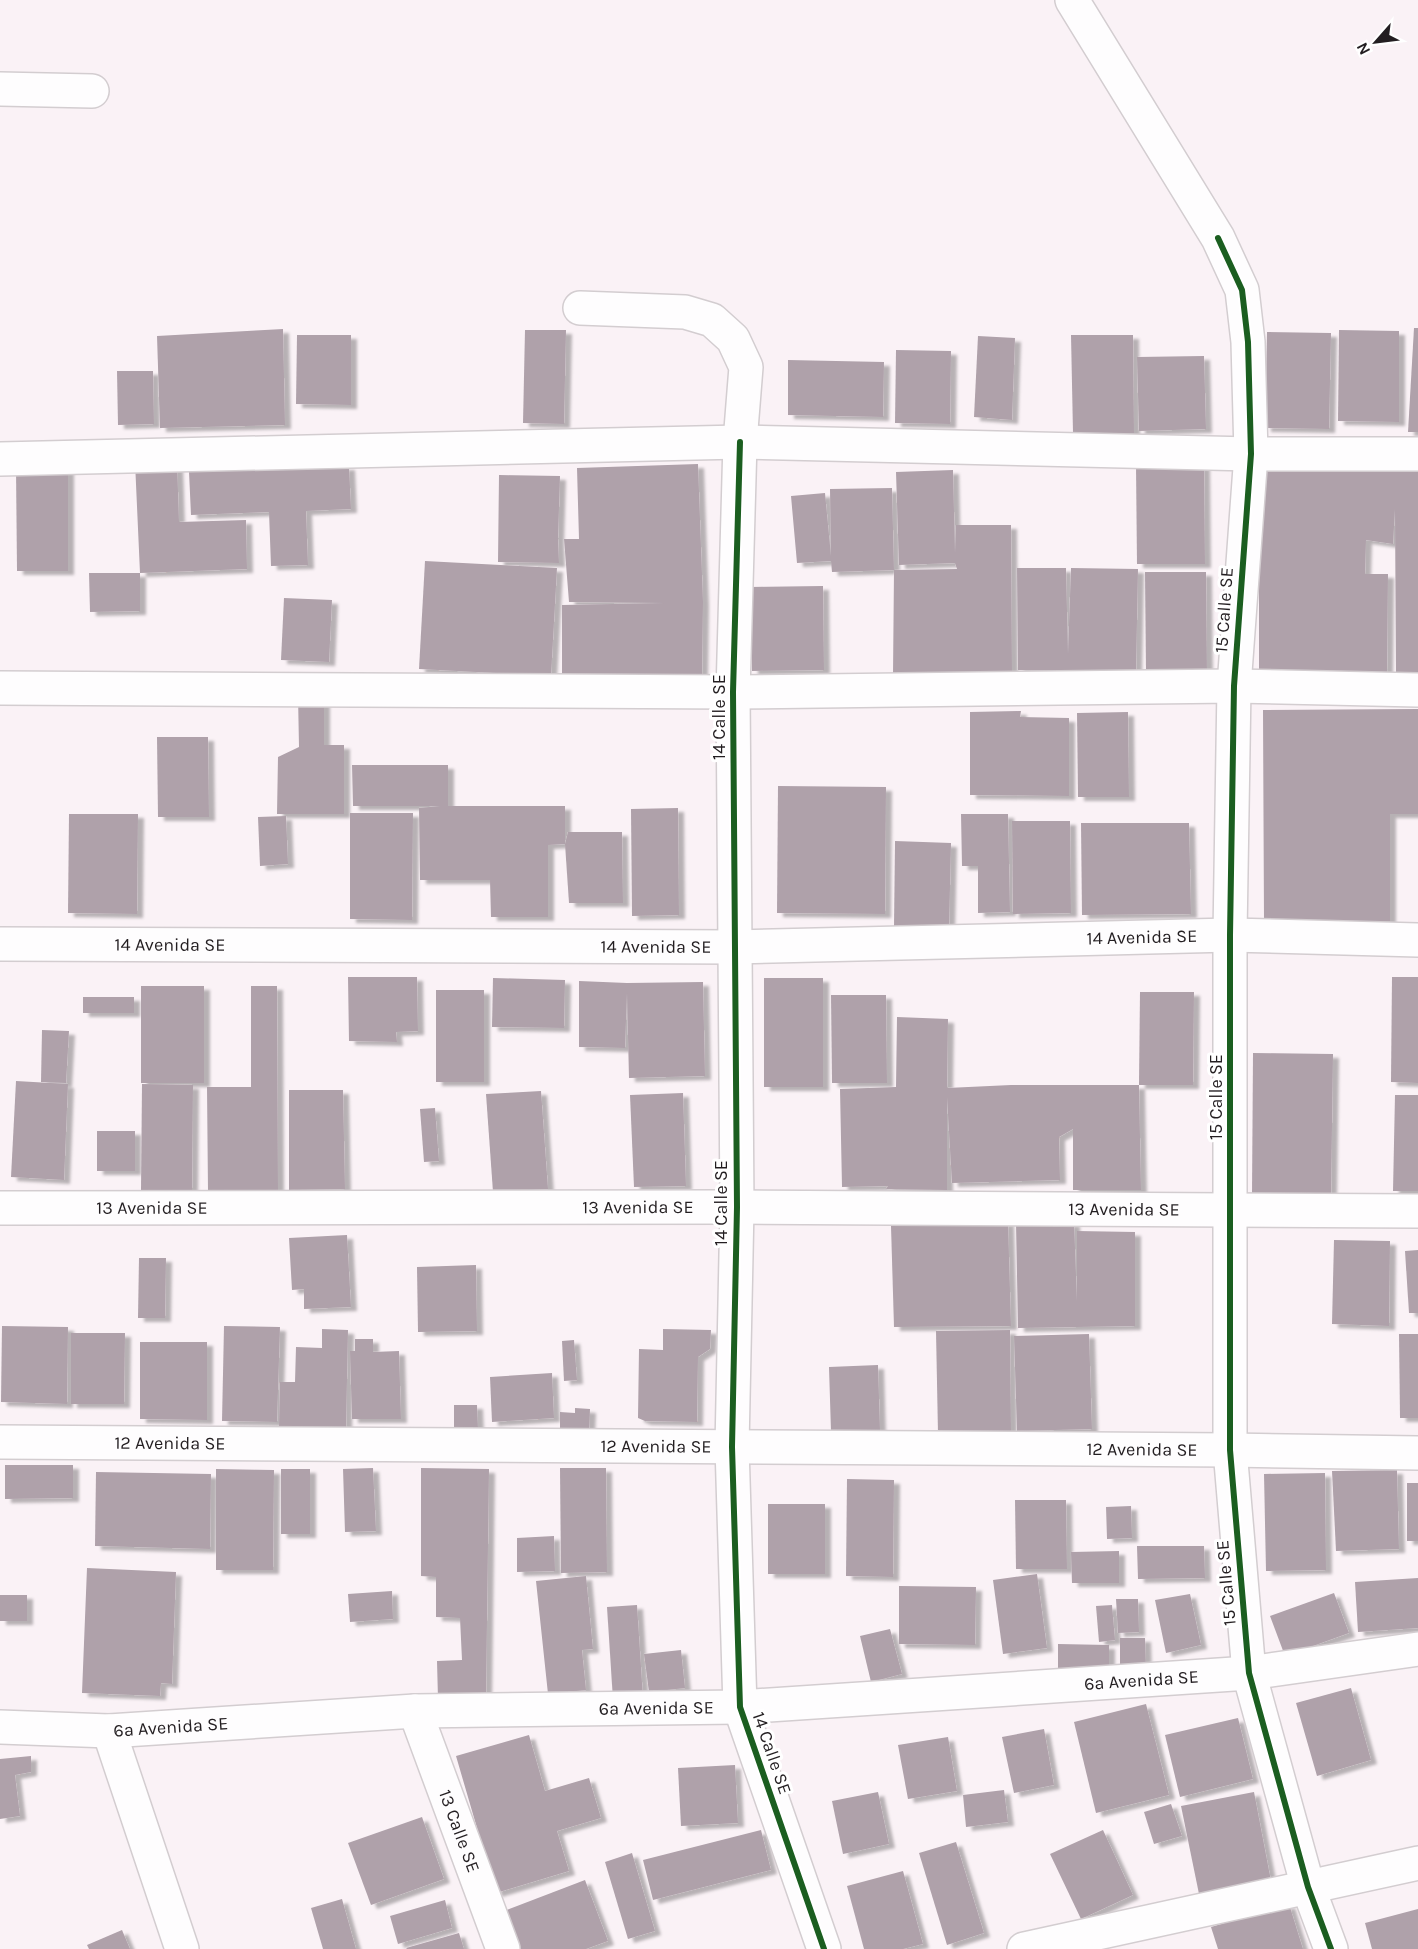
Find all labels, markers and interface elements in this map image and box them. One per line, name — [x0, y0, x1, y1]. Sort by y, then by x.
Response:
north arrow — [1346, 12, 1406, 72]
text: N — [1352, 39, 1374, 58]
street label: 15 Calle SE — [1210, 566, 1238, 654]
street label: 14 Calle SE — [708, 674, 730, 760]
street label: 14 Avenida SE — [1086, 925, 1197, 949]
street label: 14 Avenida SE — [115, 933, 225, 956]
street label: 14 Avenida SE — [601, 935, 711, 958]
street label: 15 Calle SE — [1205, 1054, 1227, 1140]
street label: 14 Calle SE — [710, 1160, 732, 1246]
street label: 13 Avenida SE — [582, 1196, 694, 1218]
street label: 13 Avenida SE — [96, 1197, 208, 1219]
street label: 13 Avenida SE — [1068, 1198, 1180, 1221]
street label: 12 Avenida SE — [114, 1432, 226, 1454]
street label: 12 Avenida SE — [600, 1435, 712, 1458]
street label: 12 Avenida SE — [1086, 1438, 1198, 1461]
street label: 15 Calle SE — [1211, 1539, 1241, 1627]
street label: 6a Avenida SE — [1083, 1665, 1199, 1695]
street label: 6a Avenida SE — [599, 1696, 714, 1720]
street label: 14 Calle SE — [748, 1709, 796, 1797]
street label: 6a Avenida SE — [113, 1712, 229, 1742]
street label: 13 Calle SE — [434, 1787, 485, 1875]

